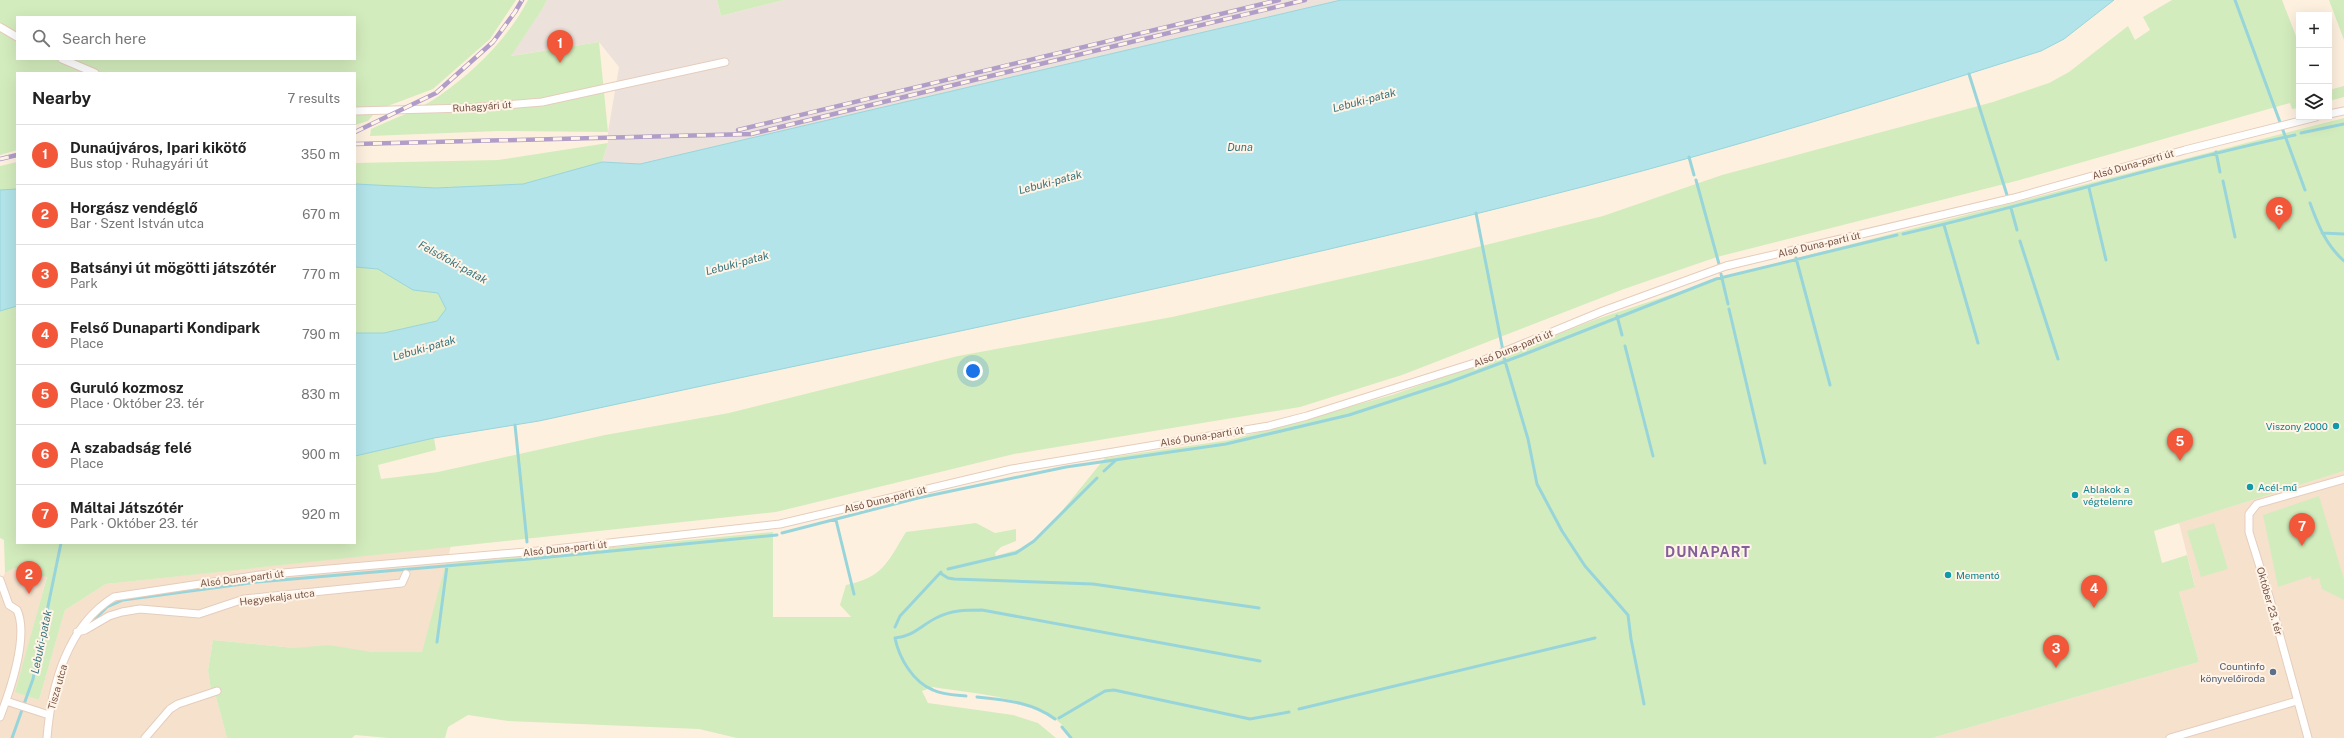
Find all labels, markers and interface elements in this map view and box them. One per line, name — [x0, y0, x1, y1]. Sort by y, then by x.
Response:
map controls — [2296, 12, 2332, 120]
button: + — [2296, 12, 2332, 48]
search box — [16, 16, 356, 60]
icon: search — [30, 27, 52, 49]
text: Search here — [62, 30, 146, 47]
pin: 1 — [547, 30, 573, 63]
button: − — [2296, 48, 2332, 84]
button: layers — [2296, 84, 2332, 120]
water label: Lebuki-patak — [1331, 86, 1397, 114]
text: Nearby — [32, 88, 91, 108]
text: 7 results — [287, 91, 340, 106]
street label: Ruhagyári út — [452, 98, 512, 114]
text: Dunaújváros, Ipari kikötő — [70, 139, 246, 156]
water label: Duna — [1227, 141, 1253, 153]
text: 1 — [42, 147, 48, 162]
text: 350 m — [301, 147, 340, 162]
street label: Alsó Duna-parti út — [2091, 147, 2175, 181]
text: Bus stop · Ruhagyári út — [70, 156, 209, 171]
water label: Lebuki-patak — [1017, 168, 1083, 196]
pin: 6 — [2266, 197, 2292, 230]
text: Horgász vendéglő — [70, 199, 198, 216]
text: 2 — [41, 207, 49, 222]
text: 670 m — [302, 207, 340, 222]
text: Bar · Szent István utca — [70, 216, 204, 231]
street label: Alsó Duna-parti út — [1776, 229, 1862, 259]
water label: Felsőfoki-patak — [417, 238, 489, 286]
water label: Lebuki-patak — [704, 249, 770, 277]
text: Batsányi út mögötti játszótér — [70, 259, 276, 276]
text: 3 — [41, 267, 49, 282]
text: 770 m — [302, 267, 340, 282]
text: Park — [70, 276, 98, 291]
text: Felső Dunaparti Kondipark — [70, 319, 260, 336]
text: 4 — [41, 327, 49, 342]
text: 790 m — [302, 327, 340, 342]
street label: Alsó Duna-parti út — [1472, 327, 1555, 369]
water label: Lebuki-patak — [391, 333, 457, 363]
text: Place — [70, 336, 104, 351]
your location — [963, 361, 983, 381]
text: Guruló kozmosz — [70, 379, 183, 396]
text: 5 — [41, 387, 49, 402]
text: 830 m — [301, 387, 340, 402]
text: Place · Október 23. tér — [70, 396, 204, 411]
place label: Viszony 2000 — [2266, 420, 2328, 432]
marker: Viszony 2000 — [2331, 421, 2341, 431]
street label: Alsó Duna-parti út — [1159, 423, 1245, 449]
pin: 5 — [2167, 428, 2193, 461]
text: A szabadság felé — [70, 439, 192, 456]
text: 6 — [41, 447, 49, 462]
text: 900 m — [302, 447, 340, 462]
text: Place — [70, 456, 104, 471]
place label: Acél-mű — [2258, 481, 2297, 493]
marker: Acél-mű — [2245, 482, 2255, 492]
street label: Alsó Duna-parti út — [843, 483, 928, 515]
place label: Ablakok a végtelenre — [2083, 483, 2133, 507]
marker: Ablakok a végtelenre — [2070, 490, 2080, 500]
text: Máltai Játszótér — [70, 499, 184, 516]
text: 7 — [41, 507, 49, 522]
text: 920 m — [302, 507, 340, 522]
pin: 7 — [2289, 513, 2315, 546]
text: Park · Október 23. tér — [70, 516, 198, 531]
street label: Alsó Duna-parti út — [522, 538, 608, 558]
district label: DUNAPART — [1665, 544, 1751, 560]
pin: 2 — [16, 561, 42, 594]
street label: Október 23. tér — [2255, 566, 2285, 637]
street label: Alsó Duna-parti út — [199, 567, 285, 589]
place label: Mementó — [1956, 569, 2000, 581]
marker: Mementó — [1943, 570, 1953, 580]
pin: 4 — [2081, 575, 2107, 608]
street label: Hegyekalja utca — [239, 586, 315, 608]
water label: Lebuki-patak — [28, 609, 54, 675]
pin: 3 — [2043, 635, 2069, 668]
place label: Countinfo könyvelőiroda — [2200, 660, 2265, 684]
street label: Tisza utca — [45, 663, 69, 711]
marker: Countinfo könyvelőiroda — [2268, 667, 2278, 677]

